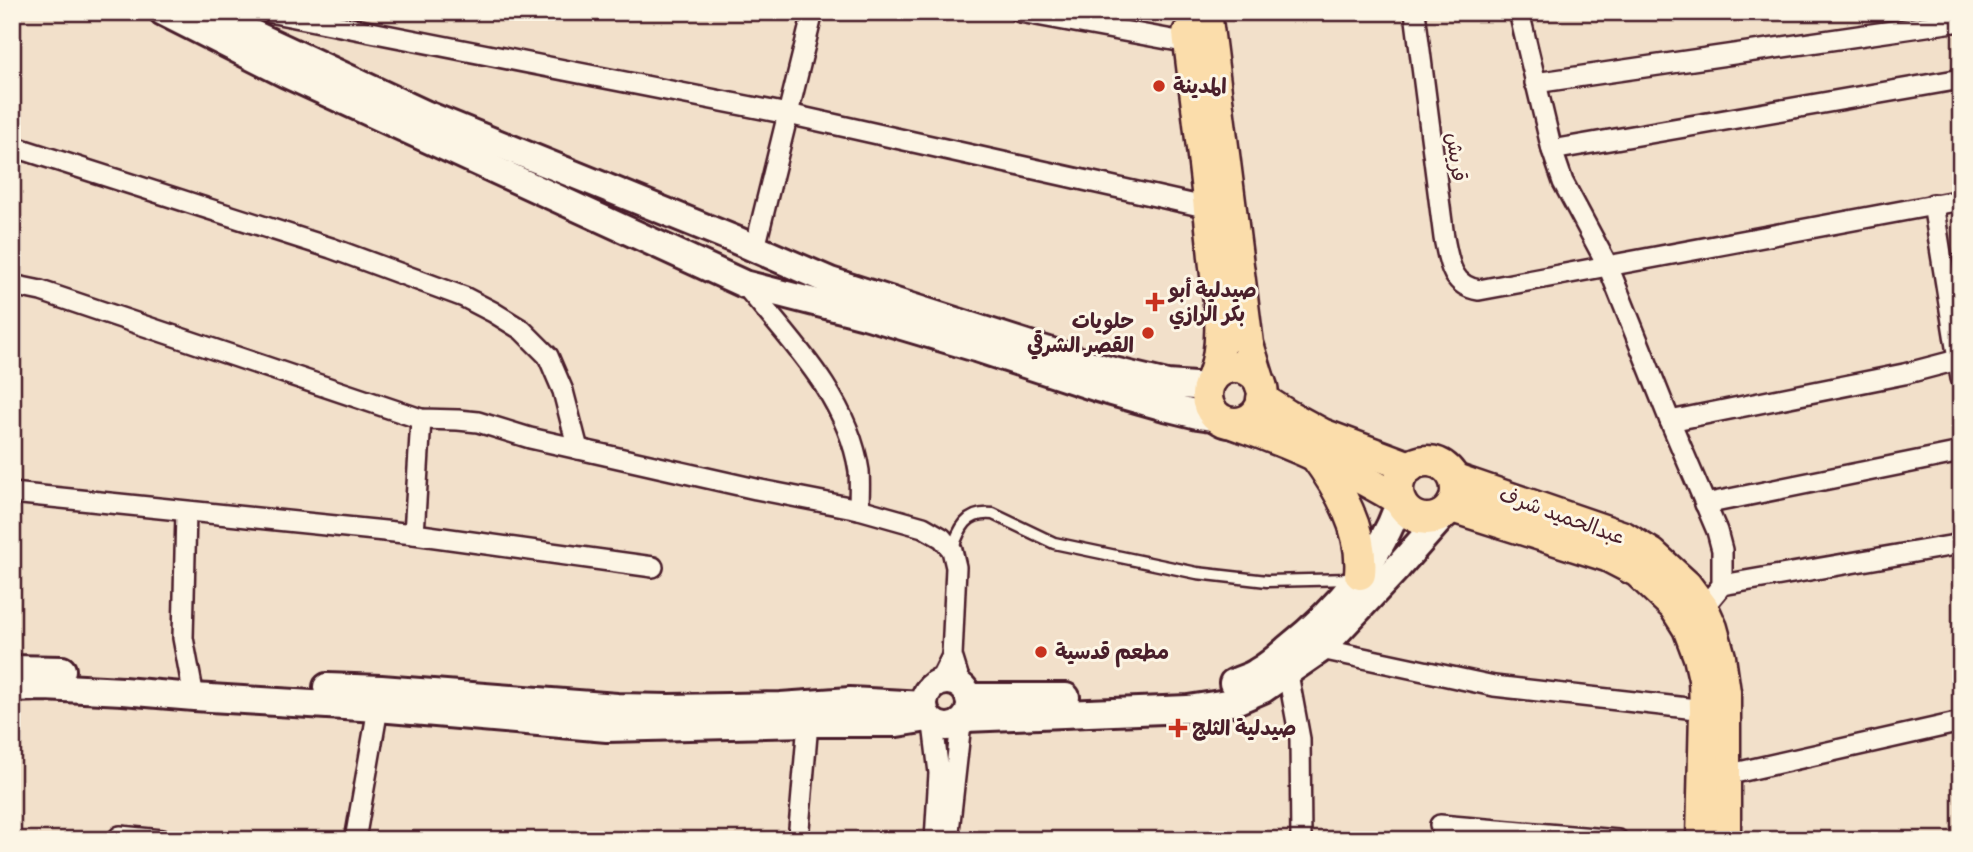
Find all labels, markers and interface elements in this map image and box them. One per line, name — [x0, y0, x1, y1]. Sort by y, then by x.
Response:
place label: المدينة — [1173, 73, 1227, 100]
marker: المدينة — [1151, 78, 1167, 94]
street label: قريش — [1440, 131, 1472, 183]
place label: صيدلية أبو بكر الرازي — [1167, 277, 1257, 330]
marker: صيدلية أبو بكر الرازي — [1147, 294, 1163, 310]
place label: حلويات القصر الشرقي — [1027, 308, 1134, 360]
marker: حلويات القصر الشرقي — [1140, 325, 1156, 341]
street label: عبدالحميد شرف — [1495, 481, 1629, 551]
place label: مطعم قدسية — [1055, 639, 1169, 668]
marker: مطعم قدسية — [1033, 644, 1049, 660]
place label: صيدلية الثلج — [1192, 715, 1296, 742]
marker: صيدلية الثلج — [1170, 720, 1186, 736]

